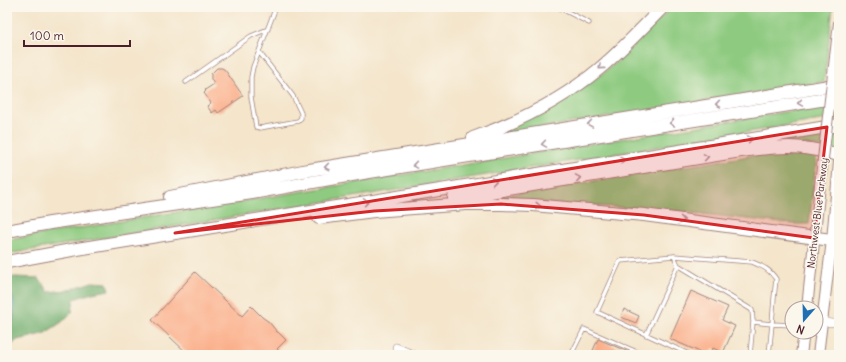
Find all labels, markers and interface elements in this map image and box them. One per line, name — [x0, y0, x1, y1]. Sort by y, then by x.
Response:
scale bar — [24, 22, 130, 48]
text: 100 m — [30, 28, 64, 43]
one-way arrow — [598, 63, 606, 70]
one-way arrow — [797, 98, 804, 107]
one-way arrow — [715, 99, 721, 108]
one-way arrow — [586, 119, 593, 128]
one-way arrow — [669, 119, 675, 127]
one-way arrow — [747, 135, 754, 144]
one-way arrow — [541, 139, 547, 148]
one-way arrow — [703, 153, 709, 162]
one-way arrow — [619, 156, 625, 165]
street label: Northwest Blue Parkway — [804, 157, 831, 269]
one-way arrow — [412, 160, 419, 169]
one-way arrow — [324, 162, 331, 171]
one-way arrow — [575, 174, 581, 182]
one-way arrow — [491, 177, 497, 186]
one-way arrow — [363, 198, 369, 207]
one-way arrow — [535, 201, 541, 210]
one-way arrow — [679, 215, 685, 224]
north arrow — [784, 300, 824, 340]
text: N — [795, 322, 807, 337]

